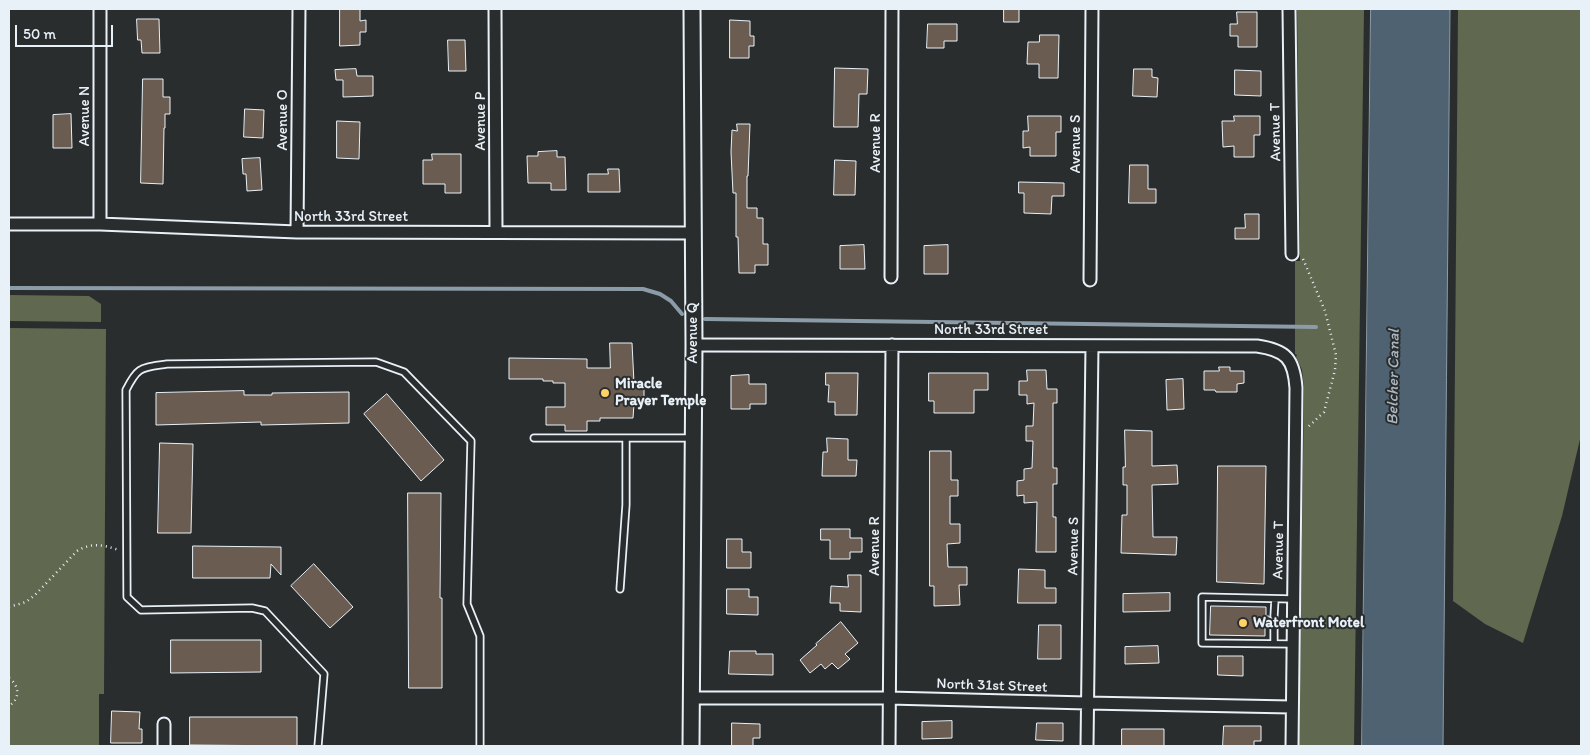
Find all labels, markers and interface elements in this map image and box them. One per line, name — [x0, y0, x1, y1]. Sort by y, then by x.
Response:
scale bar — [18, 15, 115, 47]
text: 50 m — [23, 25, 56, 43]
street label: Avenue N — [76, 86, 94, 146]
street label: Avenue O — [274, 89, 292, 151]
street label: Avenue P — [472, 92, 490, 150]
street label: Avenue T — [1266, 102, 1286, 162]
street label: Avenue R — [867, 113, 885, 173]
street label: Avenue S — [1067, 115, 1085, 173]
street label: North 33rd Street — [294, 208, 408, 226]
street label: Avenue Q — [684, 302, 702, 364]
street label: North 33rd Street — [934, 321, 1048, 339]
water label: Belcher Canal — [1384, 329, 1404, 425]
place label: Miracle Prayer Temple — [615, 375, 706, 410]
marker: Miracle Prayer Temple — [599, 387, 611, 399]
street label: Avenue R — [866, 516, 884, 576]
street label: Avenue S — [1064, 516, 1084, 576]
street label: Avenue T — [1269, 520, 1289, 580]
place label: Waterfront Motel — [1253, 614, 1364, 632]
marker: Waterfront Motel — [1237, 617, 1249, 629]
street label: North 31st Street — [936, 675, 1048, 697]

